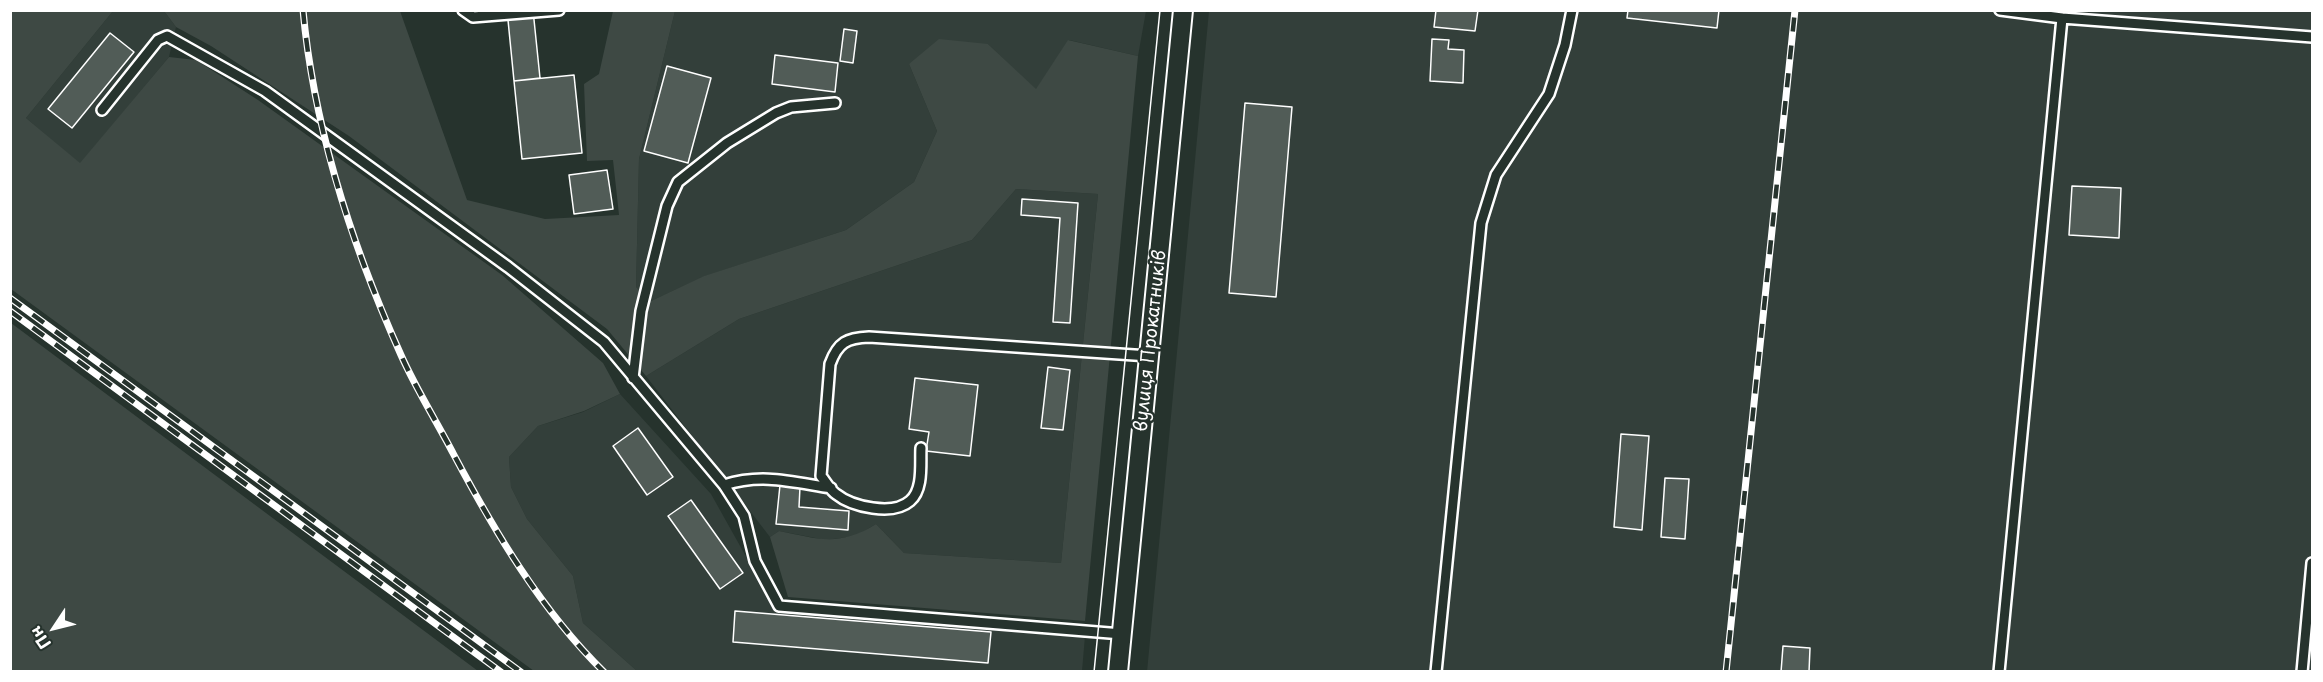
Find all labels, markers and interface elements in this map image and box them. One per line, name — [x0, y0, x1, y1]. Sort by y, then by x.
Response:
street label: вулиця Прокатників — [1131, 249, 1171, 433]
north arrow — [24, 598, 84, 658]
text: Пн — [23, 622, 56, 655]

